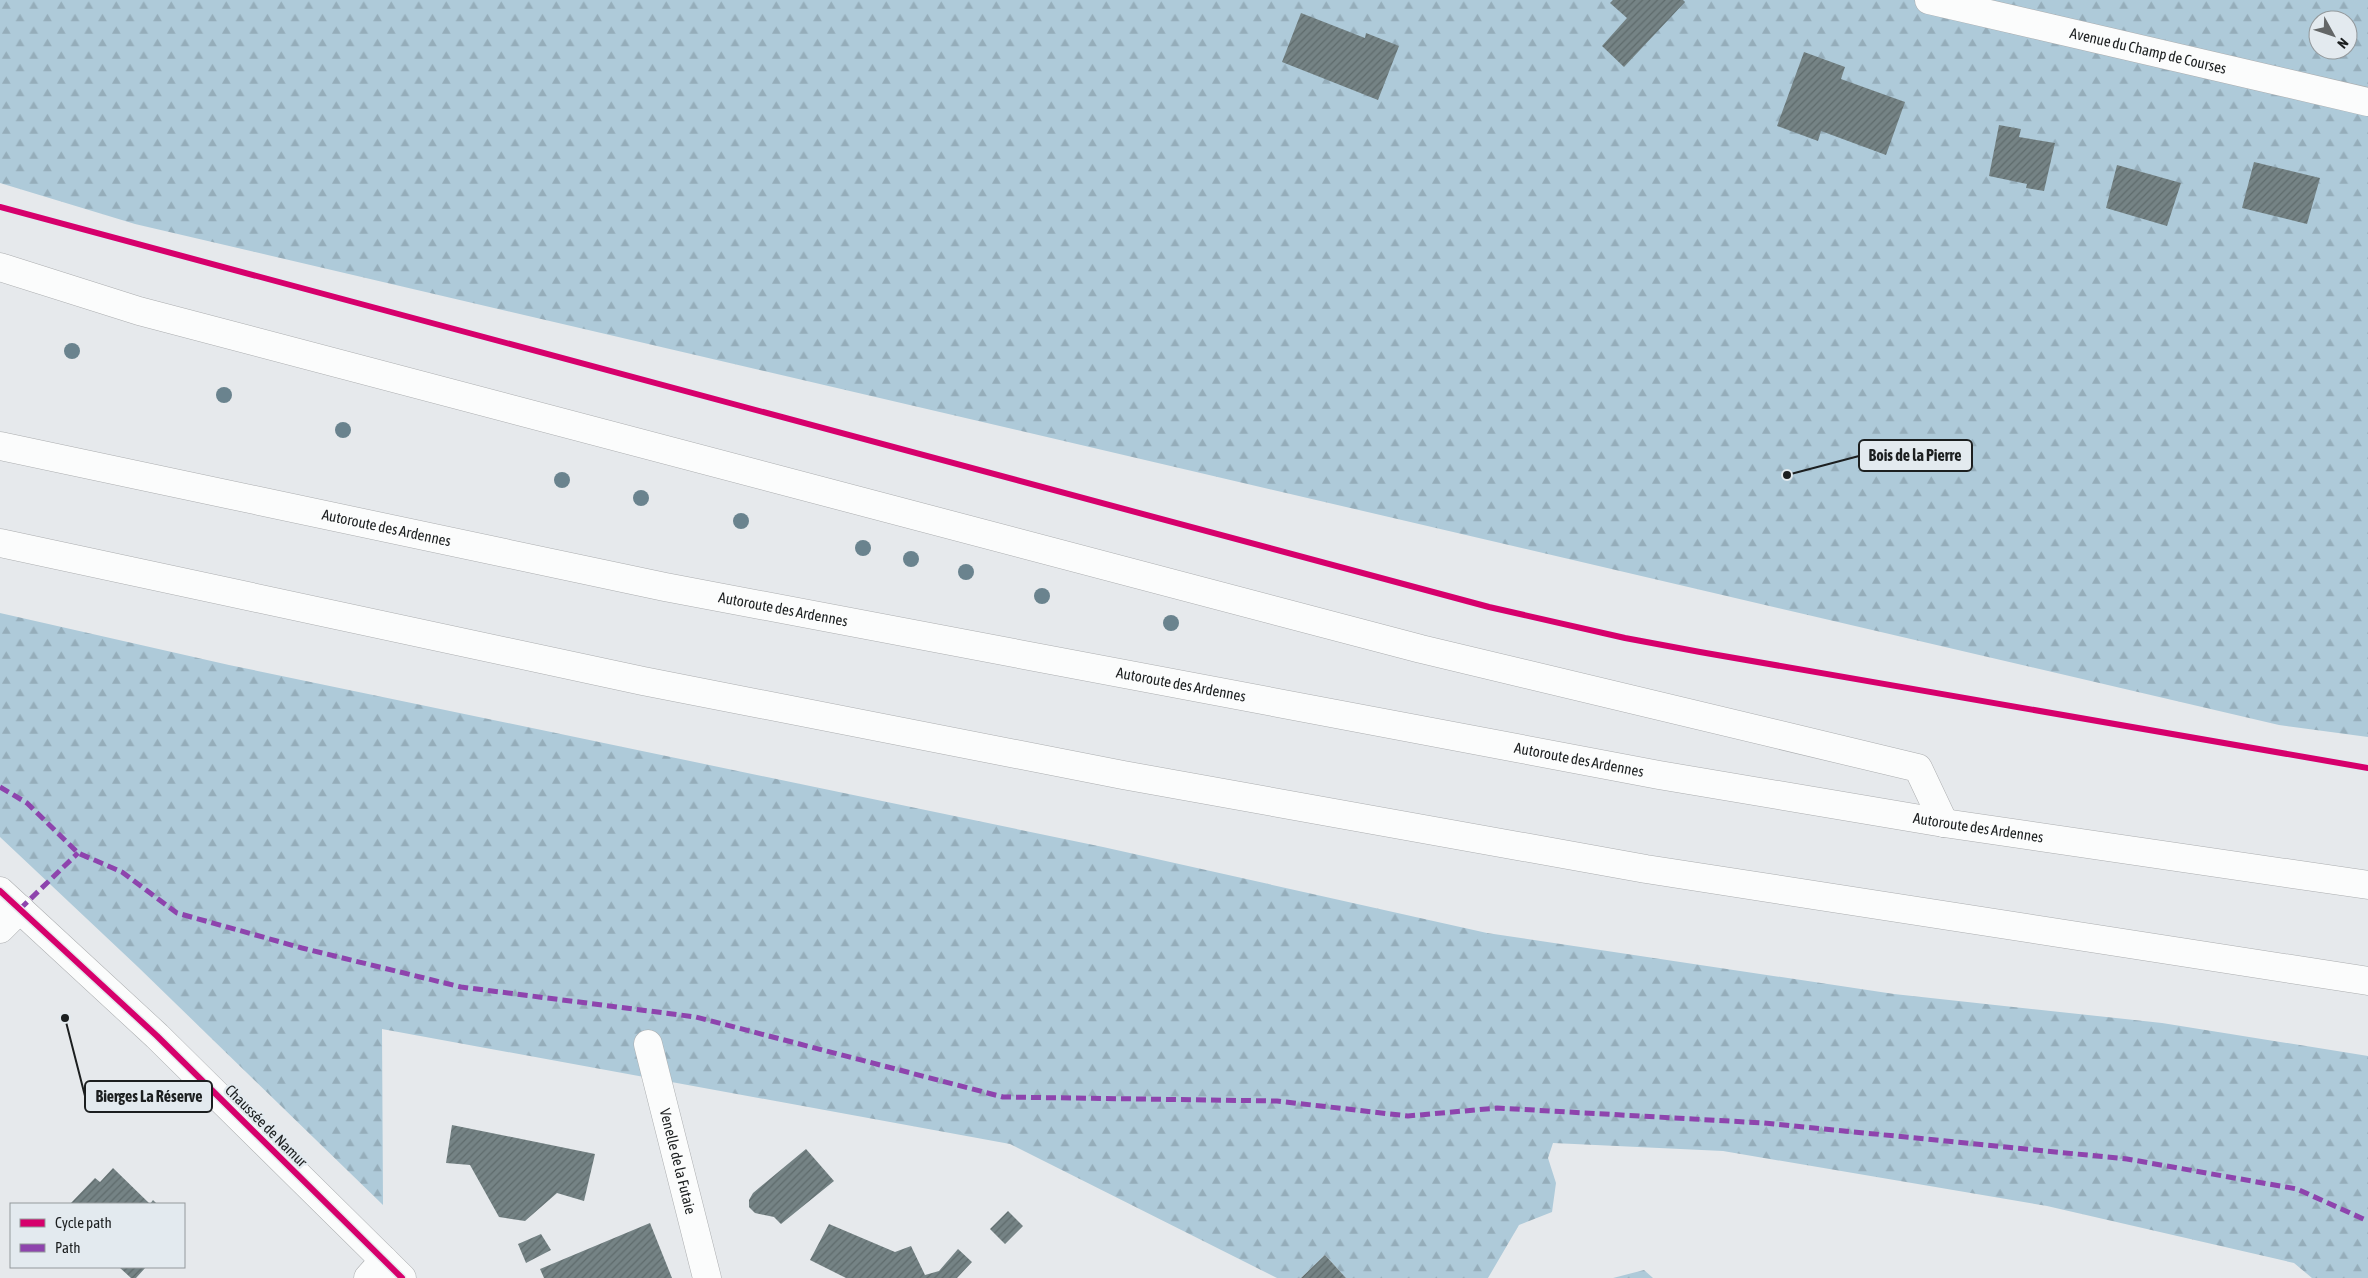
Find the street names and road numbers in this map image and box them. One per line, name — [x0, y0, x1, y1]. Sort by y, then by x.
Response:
street label: Avenue du Champ de Courses — [2068, 24, 2228, 77]
street label: Autoroute des Ardennes — [321, 506, 453, 549]
street label: Autoroute des Ardennes — [717, 588, 849, 629]
street label: Autoroute des Ardennes — [1115, 664, 1247, 705]
street label: Autoroute des Ardennes — [1513, 739, 1645, 780]
street label: Autoroute des Ardennes — [1912, 809, 2044, 845]
street label: Chaussée de Namur — [222, 1081, 311, 1170]
street label: Venelle de la Futaie — [657, 1107, 700, 1216]

